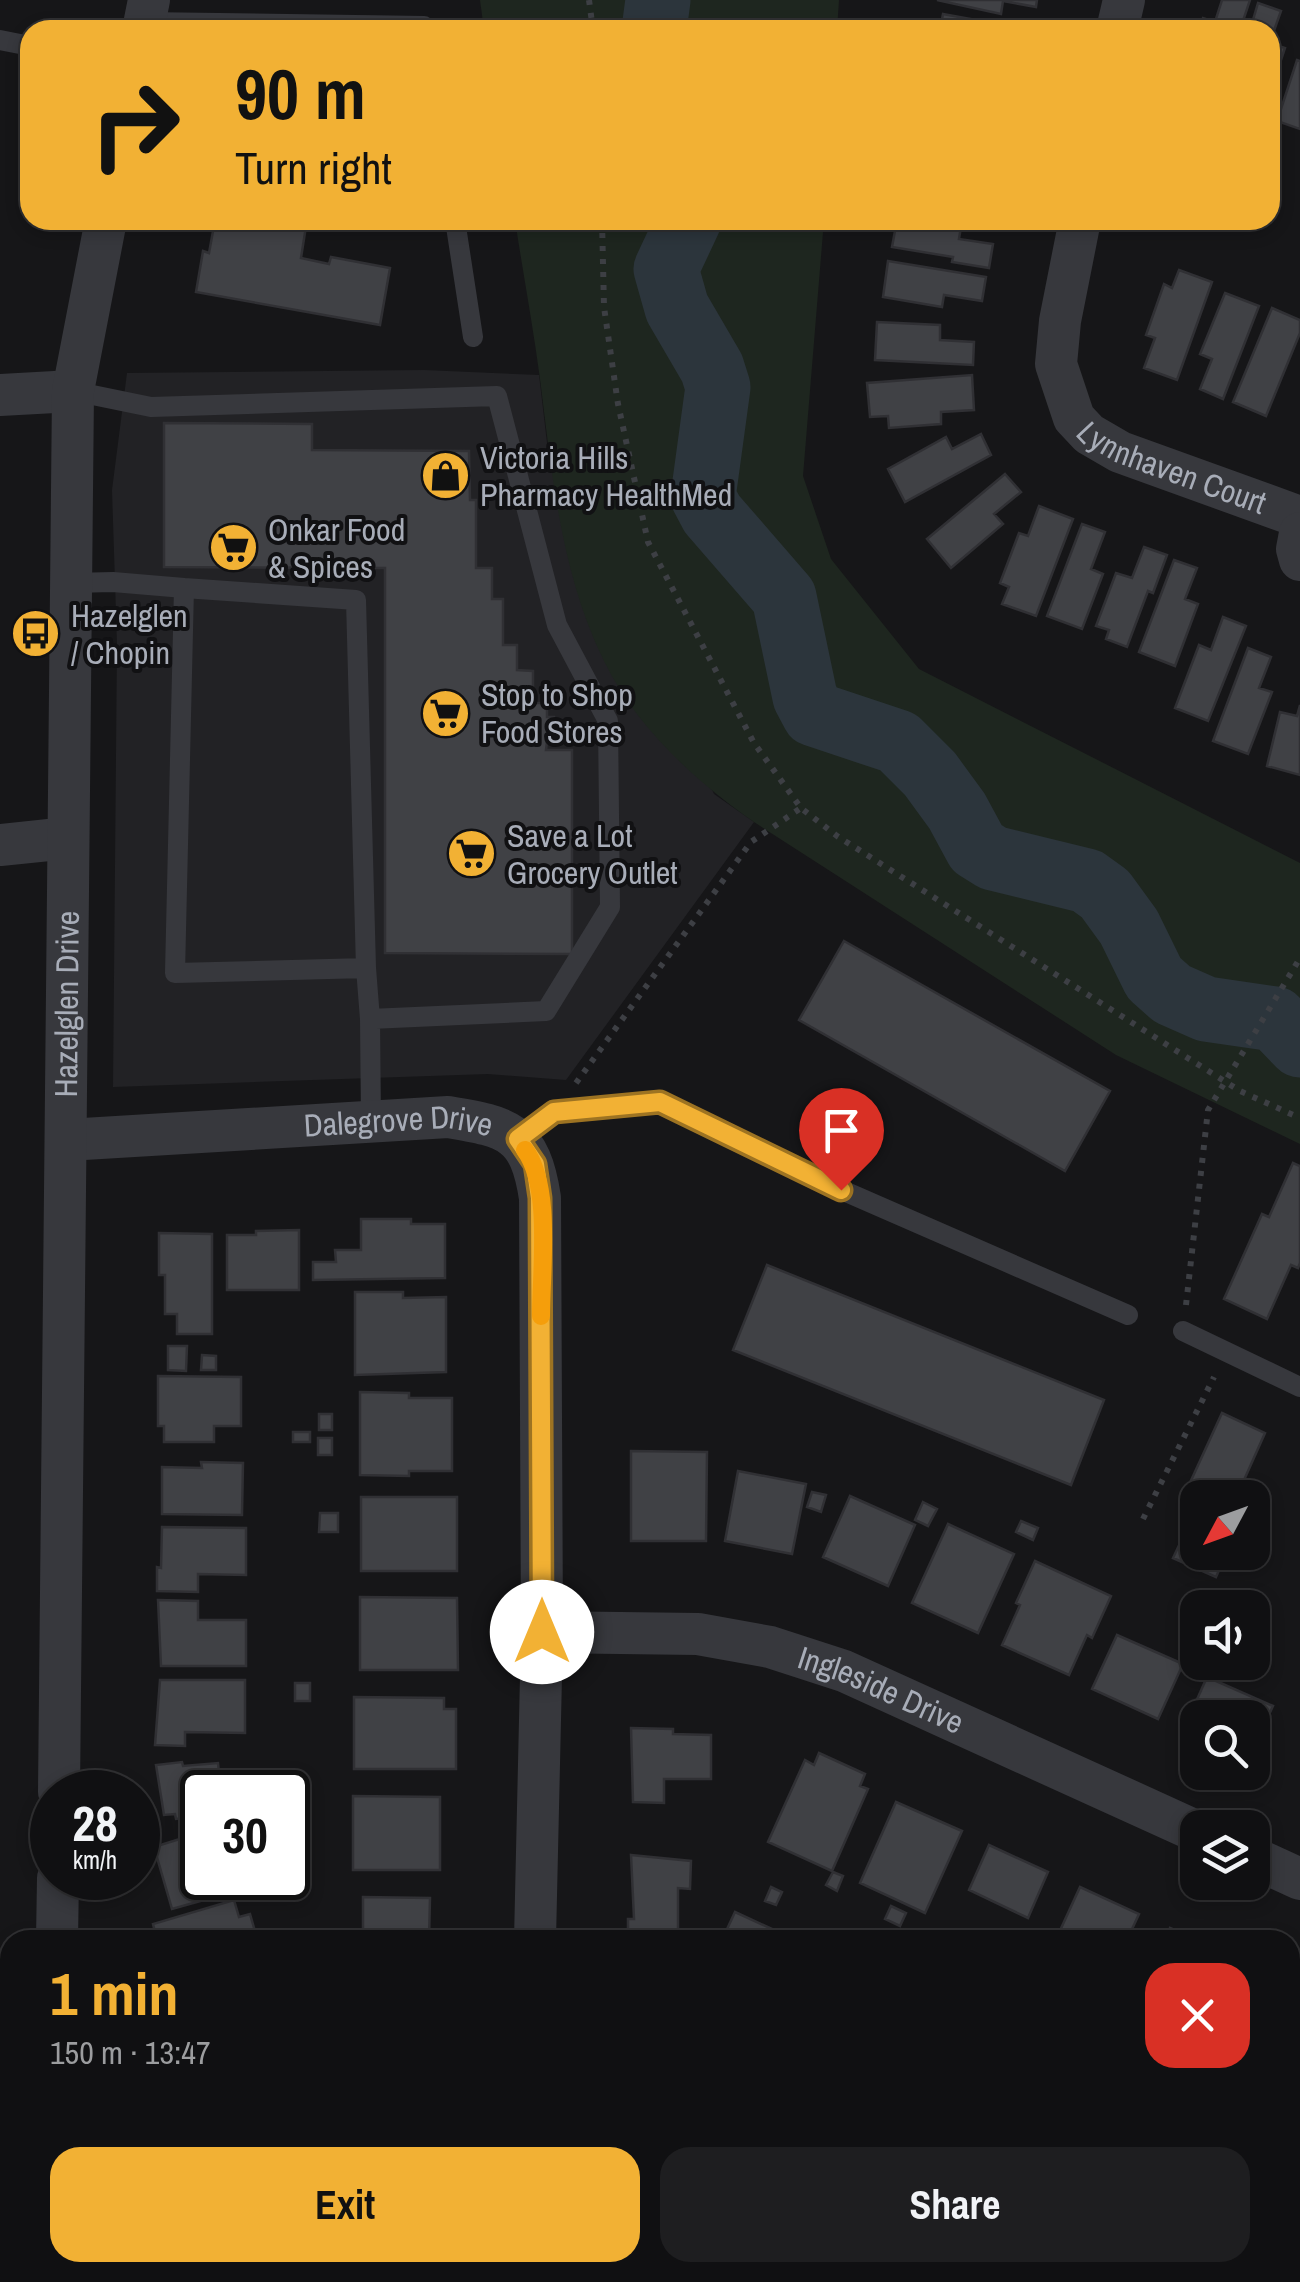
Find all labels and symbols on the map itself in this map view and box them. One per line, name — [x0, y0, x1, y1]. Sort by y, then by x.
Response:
street label: Lynnhaven Court — [1067, 412, 1272, 524]
place label: Victoria Hills Pharmacy HealthMed — [480, 436, 732, 516]
shop icon: Victoria Hills Pharmacy HealthMed — [419, 450, 471, 502]
place label: Onkar Food & Spices — [268, 508, 405, 588]
supermarket icon: Onkar Food & Spices — [207, 522, 259, 574]
place label: Hazelglen / Chopin — [71, 594, 188, 674]
bus stop icon: Hazelglen / Chopin — [10, 608, 62, 660]
place label: Stop to Shop Food Stores — [481, 673, 633, 753]
supermarket icon: Stop to Shop Food Stores — [420, 687, 472, 739]
place label: Save a Lot Grocery Outlet — [507, 814, 678, 894]
supermarket icon: Save a Lot Grocery Outlet — [446, 828, 498, 880]
street label: Hazelglen Drive — [44, 910, 89, 1098]
pin — [799, 1088, 884, 1191]
street label: Dalegrove Drive — [302, 1095, 498, 1147]
north arrow — [1180, 1480, 1270, 1570]
position arrow — [490, 1580, 594, 1684]
street label: Ingleside Drive — [793, 1636, 971, 1744]
speed limit sign: 30 — [180, 1770, 310, 1900]

